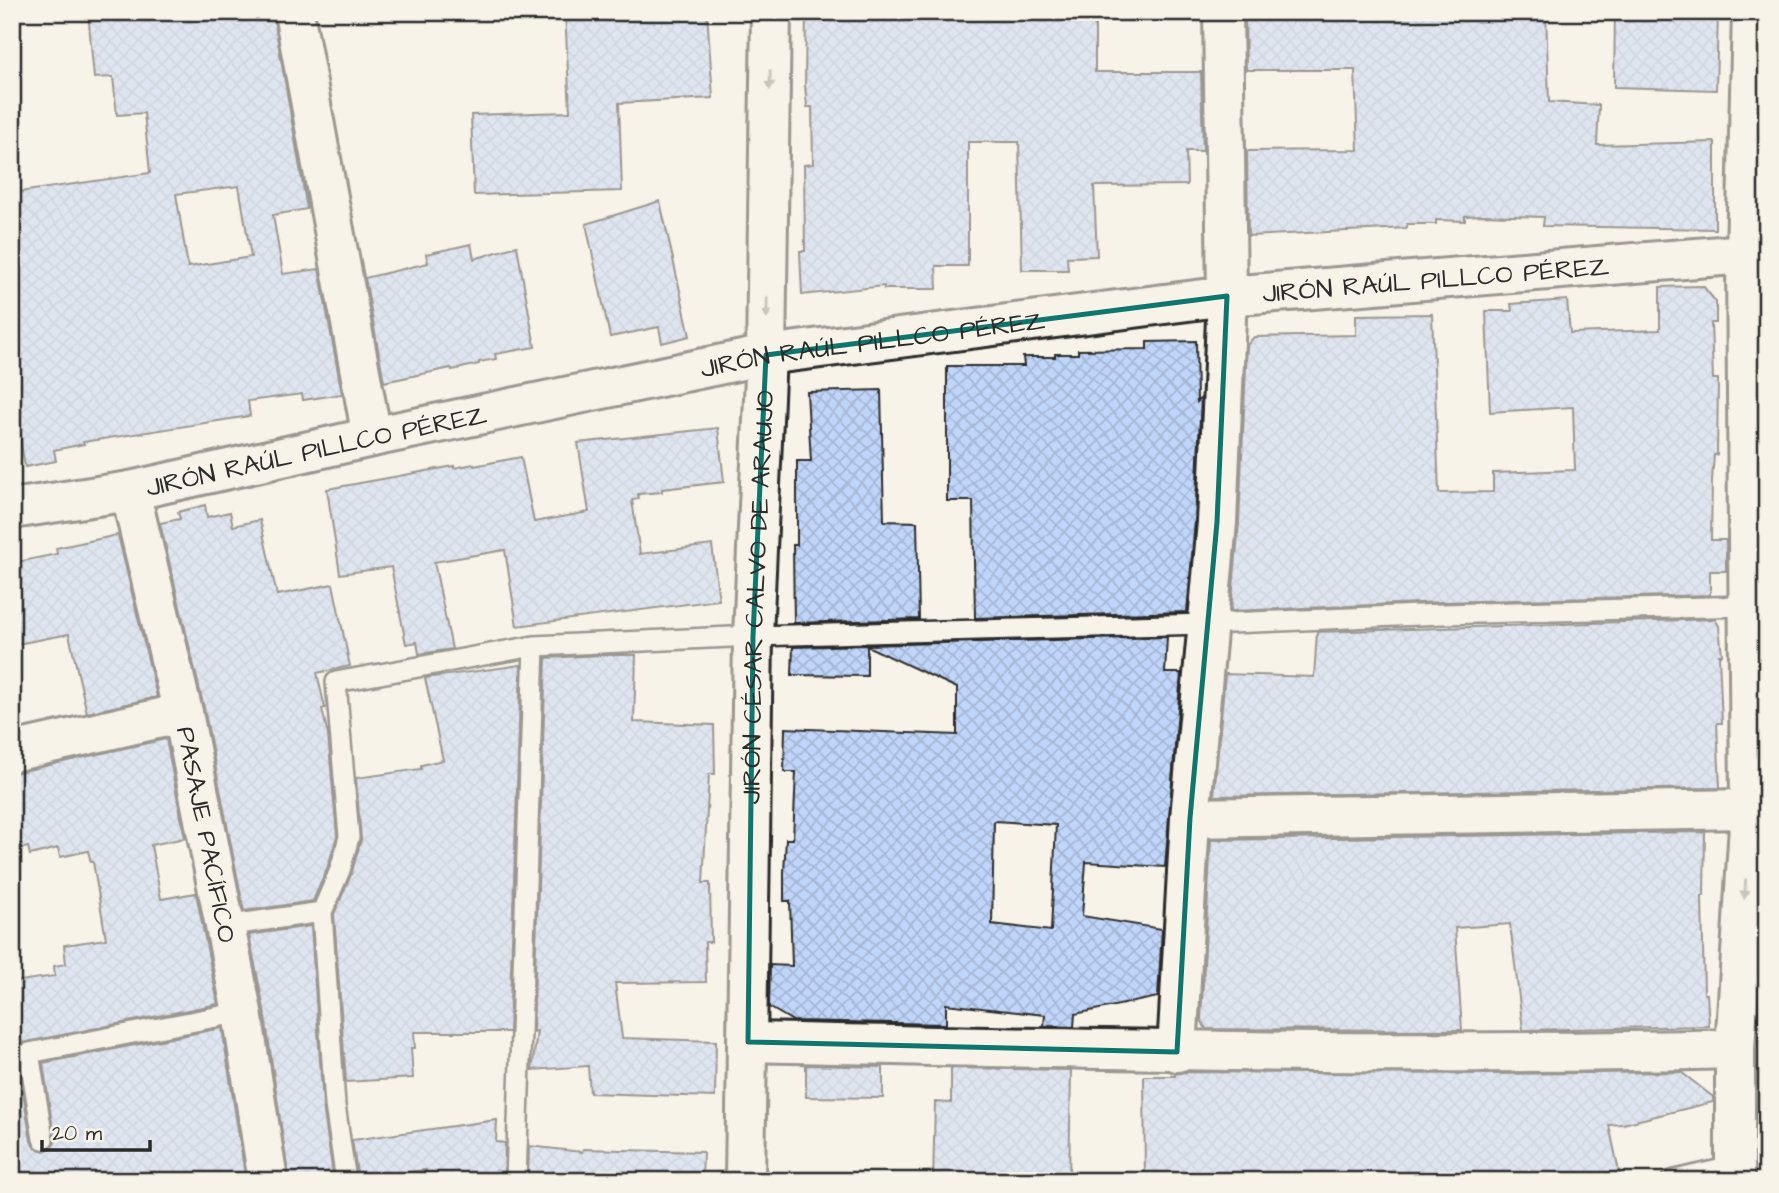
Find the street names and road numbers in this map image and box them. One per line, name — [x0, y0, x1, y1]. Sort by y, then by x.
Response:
street label: JIRÓN RAÚL PILLCO PÉREZ — [1261, 248, 1611, 312]
street label: JIRÓN RAÚL PILLCO PÉREZ — [697, 302, 1047, 387]
street label: JIRÓN CÉSAR CALVO DE ARAUJO — [734, 389, 783, 804]
street label: JIRÓN RAÚL PILLCO PÉREZ — [143, 397, 490, 506]
street label: PASAJE PACÍFICO — [167, 723, 245, 946]

